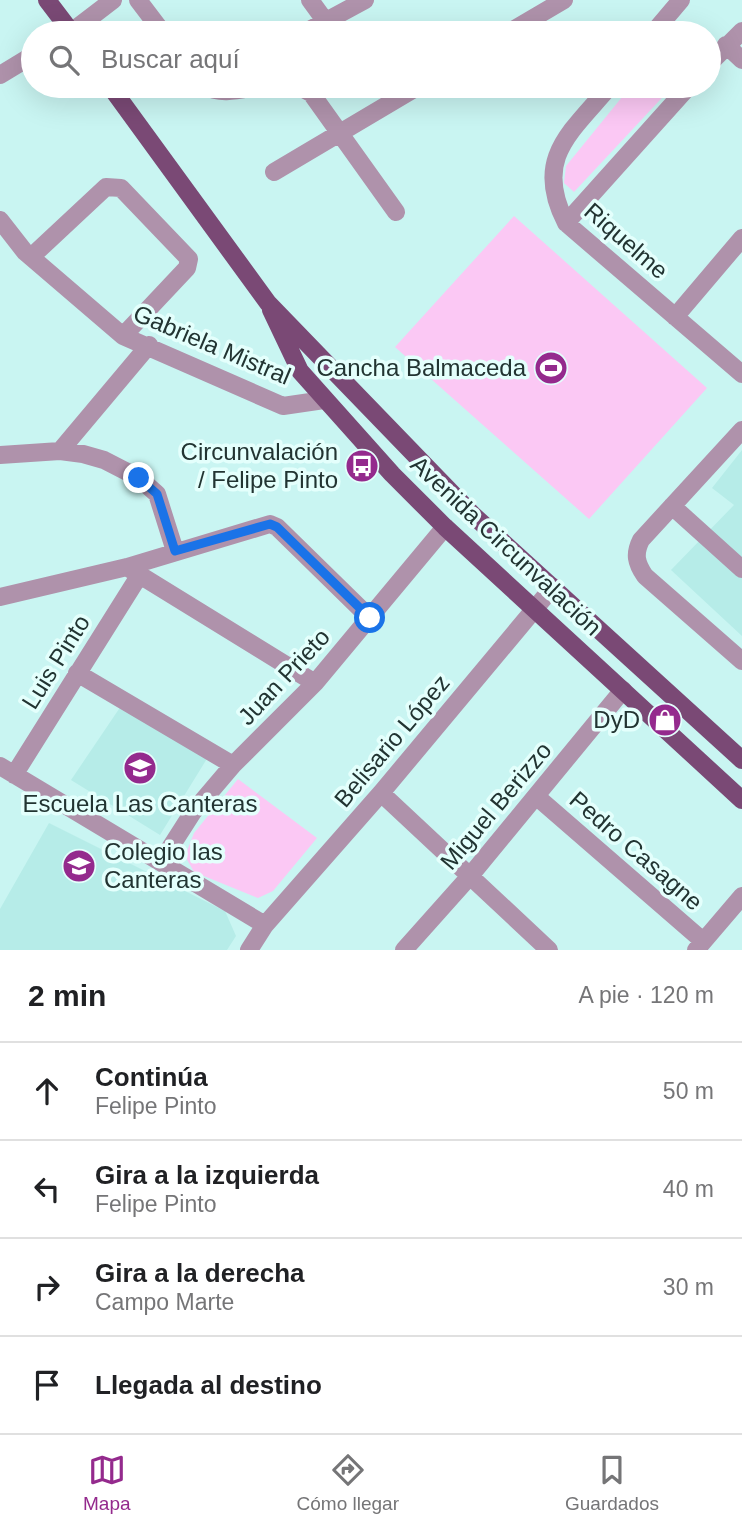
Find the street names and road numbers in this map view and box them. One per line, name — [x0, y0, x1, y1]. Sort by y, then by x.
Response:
street label: Riquelme — [579, 197, 673, 284]
street label: Gabriela Mistral — [130, 299, 295, 390]
street label: Avenida Circunvalación — [406, 450, 607, 641]
street label: Luis Pinto — [16, 610, 95, 714]
street label: Juan Prieto — [232, 623, 335, 730]
street label: Belisario López — [329, 669, 455, 812]
street label: Miguel Berizzo — [435, 737, 557, 875]
street label: Pedro Casagne — [565, 786, 708, 916]

